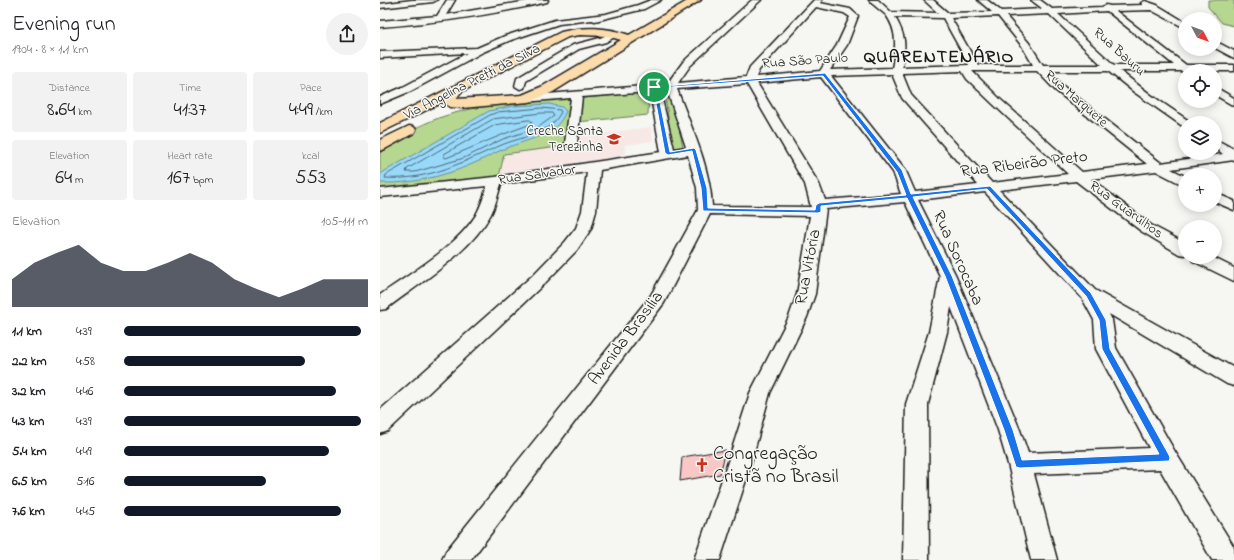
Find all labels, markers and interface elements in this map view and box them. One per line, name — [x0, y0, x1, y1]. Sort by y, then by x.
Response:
text: Evening run — [12, 9, 116, 41]
north arrow — [1178, 12, 1222, 56]
map controls — [1178, 12, 1222, 264]
button: share — [326, 13, 368, 55]
street label: Rua Bauru — [1088, 23, 1150, 81]
street label: Via Angelina Pretti da Silva — [399, 38, 544, 127]
text: 19:04 · 8 × 1.1 km — [12, 40, 88, 59]
district label: QUARENTENÁRIO — [864, 45, 1014, 71]
street label: Rua São Paulo — [761, 48, 849, 74]
button: locate — [1178, 64, 1222, 108]
street label: Rua Marquete — [1040, 65, 1113, 133]
pin — [637, 70, 671, 104]
icon: arrive — [643, 76, 665, 98]
text: Distance — [49, 80, 90, 96]
text: Time — [179, 80, 201, 96]
text: Pace — [300, 80, 321, 96]
text: 8.64 — [47, 96, 76, 125]
text: 41:37 — [174, 96, 206, 125]
text: 4:49 — [289, 96, 313, 125]
text: km — [76, 104, 92, 120]
text: /km — [313, 104, 333, 120]
button: layers — [1178, 116, 1222, 160]
place label: Creche Santa Terezinha — [526, 121, 603, 158]
school or university icon: Creche Santa Terezinha — [606, 131, 622, 147]
street label: Rua Ribeirão Preto — [959, 144, 1089, 184]
text: Elevation — [49, 148, 90, 164]
text: Heart rate — [167, 148, 213, 164]
text: kcal — [302, 148, 319, 164]
street label: Rua Salvador — [497, 159, 578, 191]
text: 64 — [55, 164, 72, 193]
text: 167 — [167, 164, 190, 193]
text: 553 — [295, 164, 326, 193]
button: + — [1178, 168, 1222, 212]
text: m — [72, 172, 84, 188]
text: bpm — [190, 172, 213, 188]
street label: Rua Guarulhos — [1085, 176, 1167, 244]
street label: Rua Sorocaba — [926, 207, 990, 309]
text: Elevation — [12, 212, 60, 231]
text: 105–111 m — [321, 212, 368, 231]
button: − — [1178, 220, 1222, 264]
street label: Rua Vitória — [788, 227, 828, 307]
street label: Avenida Brasília — [582, 286, 670, 390]
text: 1.1 km — [12, 322, 42, 341]
text: 4:39 — [76, 322, 92, 341]
text: 2.2 km — [12, 352, 47, 371]
text: 4:58 — [76, 352, 95, 371]
text: 3.2 km — [12, 382, 46, 401]
text: 4:46 — [76, 382, 94, 401]
text: 4.3 km — [12, 412, 44, 431]
text: 4:39 — [76, 412, 92, 431]
place label: Congregação Cristã no Brasil — [713, 440, 839, 492]
text: 5.4 km — [12, 442, 46, 461]
text: 4:49 — [76, 442, 92, 461]
church icon: Congregação Cristã no Brasil — [694, 457, 710, 473]
text: 6.5 km — [12, 472, 47, 491]
text: 5:16 — [76, 472, 94, 491]
text: 7.6 km — [12, 502, 45, 521]
text: 4:45 — [76, 502, 95, 521]

